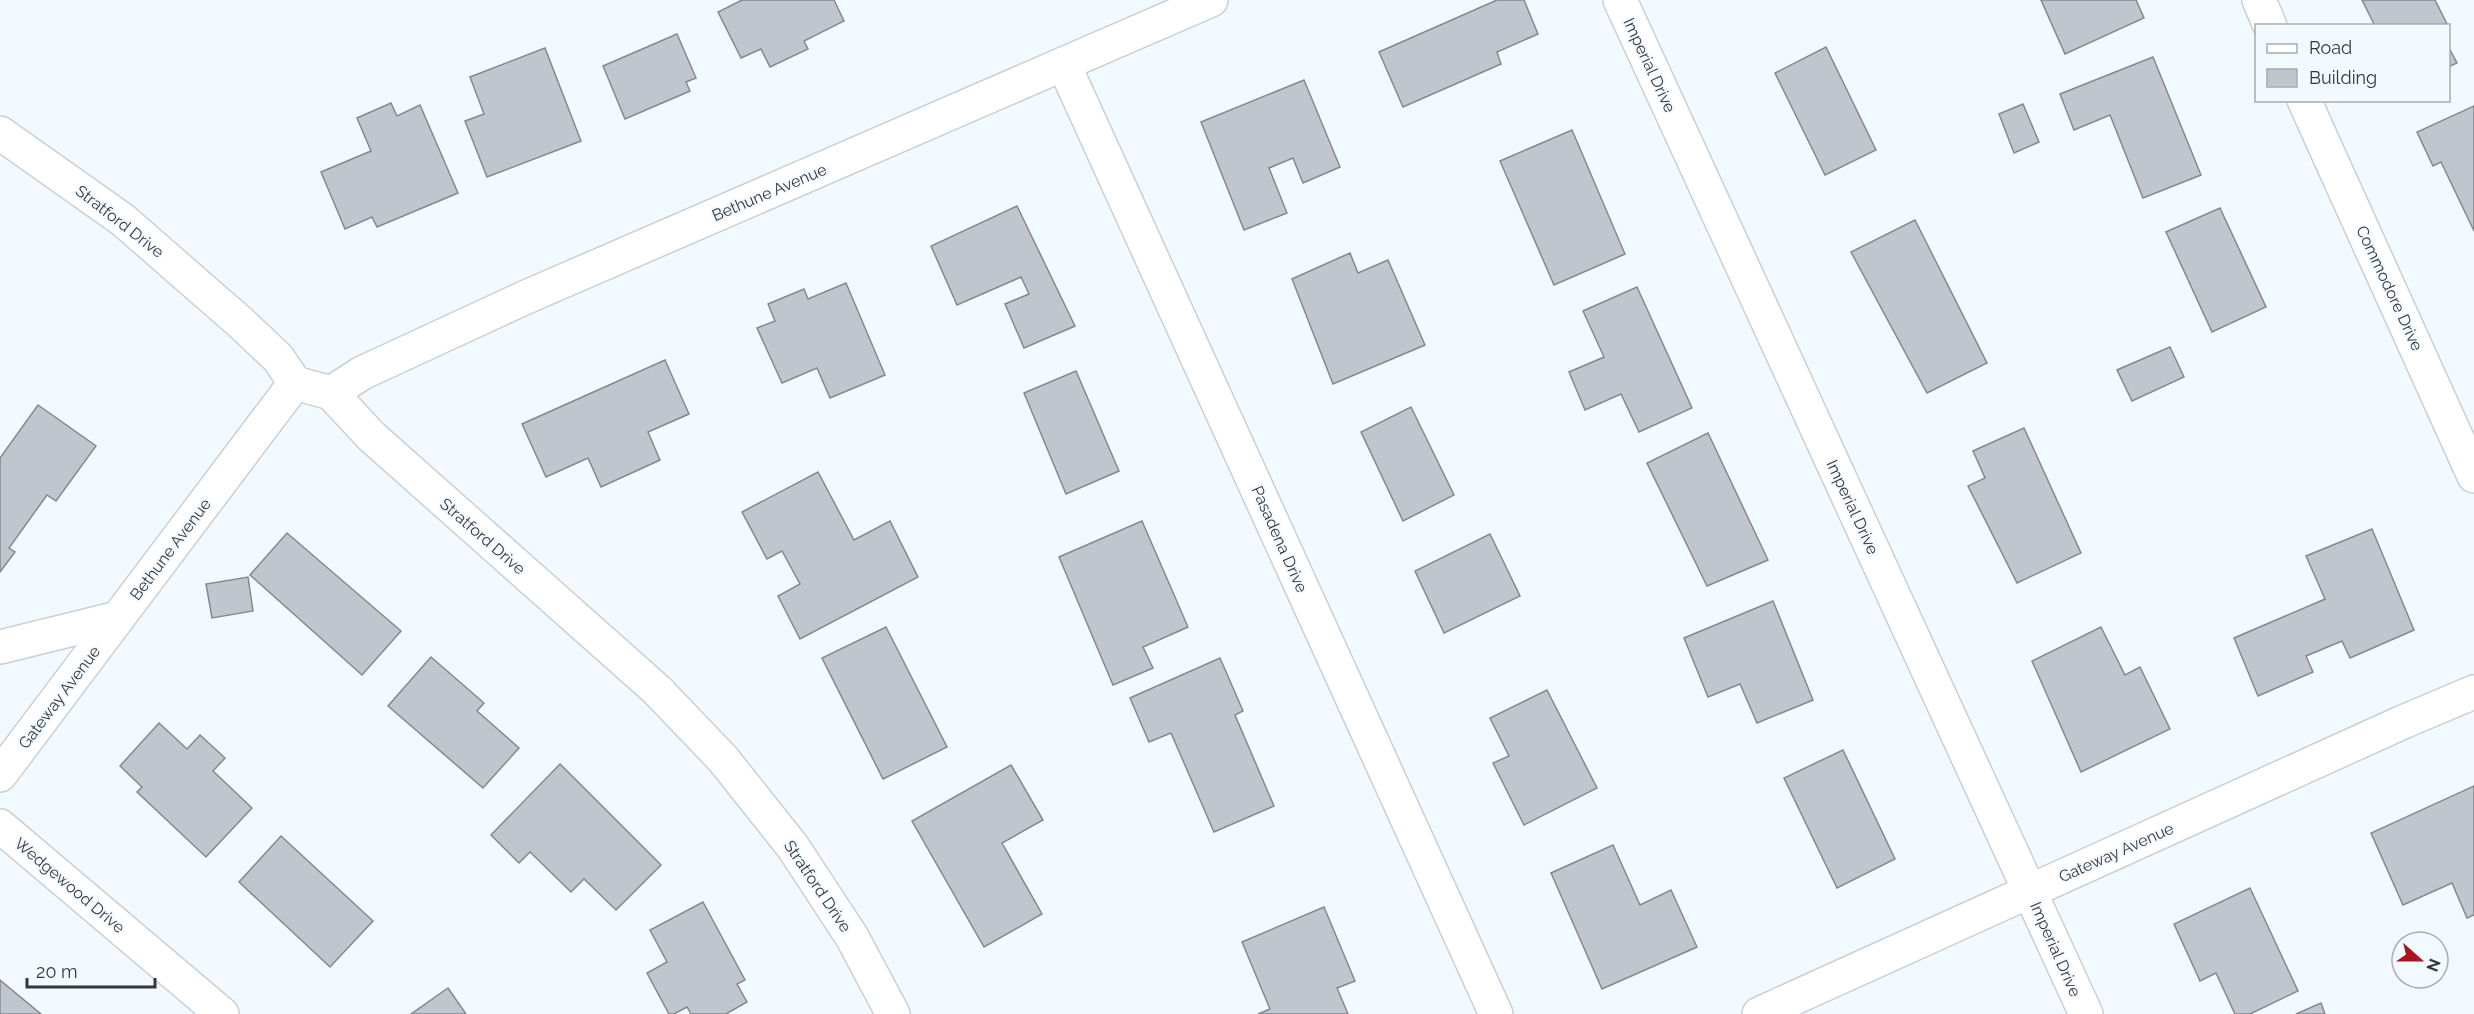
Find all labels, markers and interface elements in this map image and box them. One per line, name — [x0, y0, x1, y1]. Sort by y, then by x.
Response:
street label: Imperial Drive — [1619, 15, 1680, 115]
legend — [2255, 24, 2450, 102]
text: Road — [2309, 37, 2352, 58]
text: Building — [2309, 67, 2377, 88]
street label: Bethune Avenue — [709, 160, 829, 225]
street label: Stratford Drive — [72, 181, 168, 262]
street label: Commodore Drive — [2352, 223, 2427, 354]
street label: Imperial Drive — [1822, 457, 1883, 557]
street label: Pasadena Drive — [1248, 483, 1312, 595]
street label: Stratford Drive — [436, 494, 529, 579]
street label: Bethune Avenue — [126, 495, 215, 604]
street label: Gateway Avenue — [15, 642, 104, 752]
street label: Gateway Avenue — [2056, 819, 2177, 886]
street label: Wedgewood Drive — [11, 834, 129, 937]
street label: Stratford Drive — [780, 837, 855, 936]
street label: Imperial Drive — [2026, 899, 2085, 1000]
north arrow — [2390, 930, 2450, 990]
scale bar — [27, 951, 154, 989]
text: N — [2422, 956, 2445, 974]
text: 20 m — [36, 961, 78, 982]

